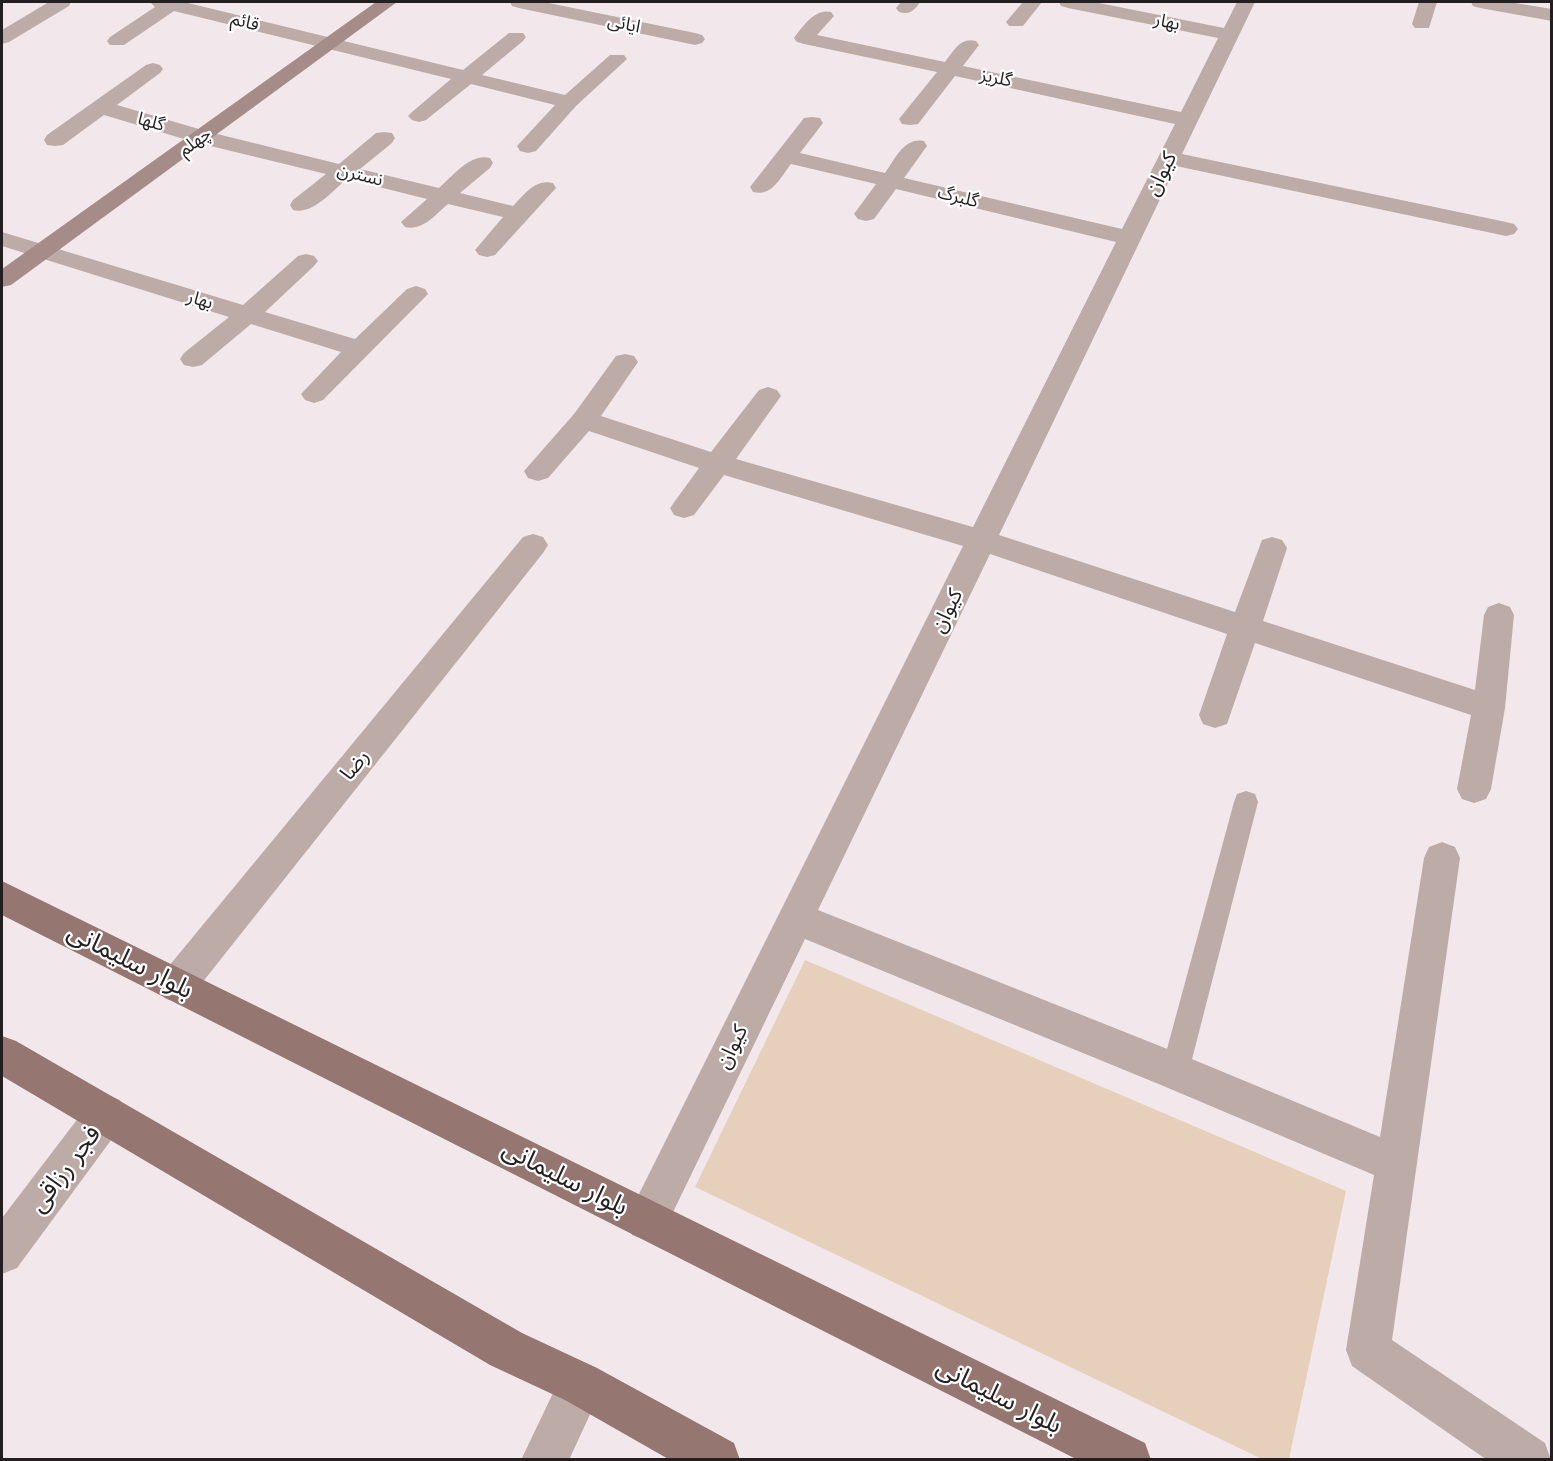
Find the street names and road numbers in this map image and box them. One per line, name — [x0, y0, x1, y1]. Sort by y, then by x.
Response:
street label: قائم — [229, 8, 261, 36]
street label: بهار — [1152, 9, 1182, 35]
street label: ایائی — [606, 10, 642, 38]
street label: گلریز — [978, 64, 1014, 92]
street label: گلها — [135, 108, 167, 136]
street label: چهلم — [174, 123, 216, 161]
street label: کیوان — [1140, 148, 1182, 200]
street label: نسترن — [335, 159, 385, 191]
street label: گلبرگ — [935, 182, 981, 212]
street label: بهار — [185, 286, 215, 314]
street label: کیوان — [926, 585, 968, 637]
street label: رضا — [335, 745, 375, 785]
street label: بلوار سلیمانی — [62, 916, 198, 1006]
street label: کیوان — [711, 1021, 753, 1073]
street label: فجر رزاقی — [22, 1119, 108, 1219]
street label: بلوار سلیمانی — [497, 1133, 633, 1223]
street label: بلوار سلیمانی — [931, 1351, 1067, 1441]

